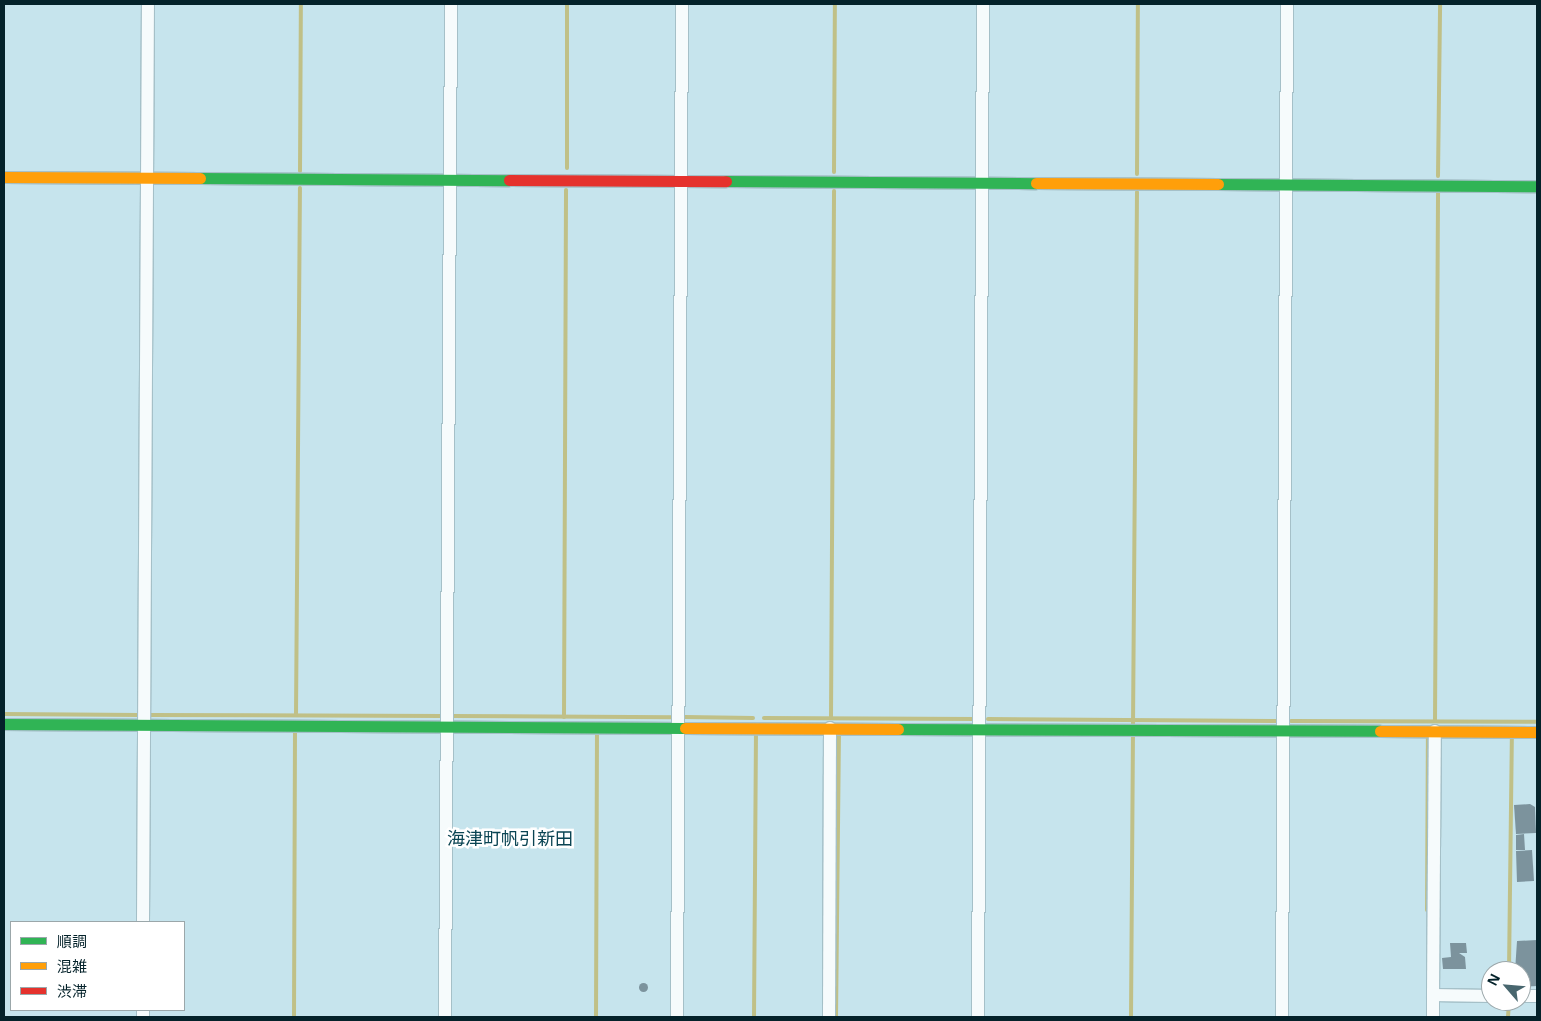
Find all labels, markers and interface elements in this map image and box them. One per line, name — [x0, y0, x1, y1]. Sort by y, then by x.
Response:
district label: 海津町帆引新田 — [447, 827, 573, 849]
legend — [10, 921, 185, 1011]
text: 順調 — [57, 931, 87, 951]
text: 混雑 — [57, 956, 87, 976]
north arrow — [1481, 961, 1531, 1011]
text: N — [1482, 970, 1504, 989]
text: 渋滞 — [57, 981, 87, 1001]

